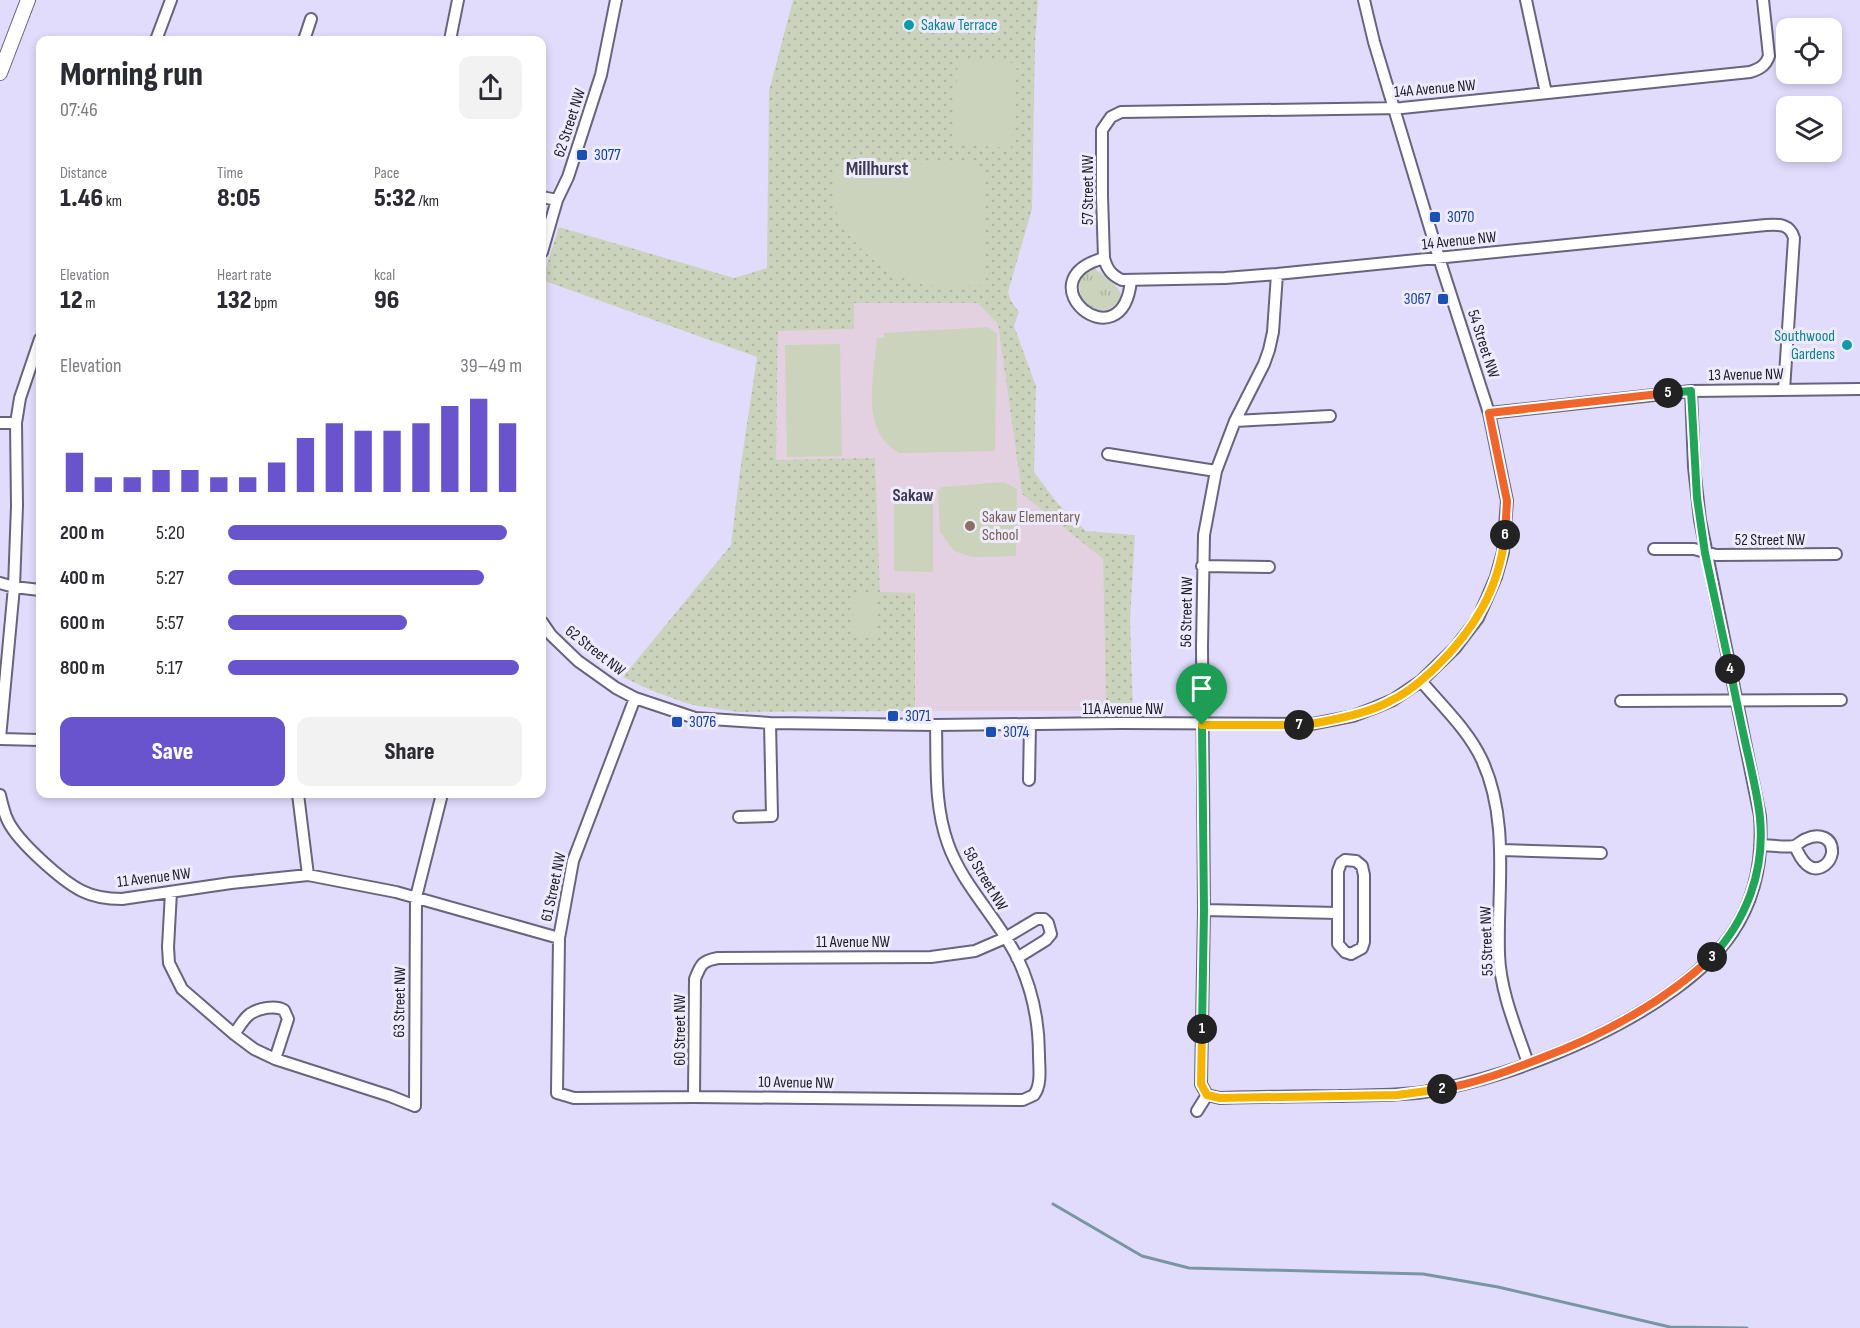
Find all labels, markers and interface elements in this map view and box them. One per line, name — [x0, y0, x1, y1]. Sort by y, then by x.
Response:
place label: Sakaw Terrace — [921, 16, 997, 35]
marker: Sakaw Terrace — [902, 18, 916, 32]
map controls — [1776, 18, 1842, 162]
button: locate — [1776, 18, 1842, 84]
text: Morning run — [60, 55, 203, 95]
button: share — [459, 56, 522, 119]
street label: 14A Avenue NW — [1393, 76, 1477, 102]
street label: 62 Street NW — [550, 86, 590, 160]
button: layers — [1776, 96, 1842, 162]
text: 07:46 — [60, 98, 98, 122]
place label: 3077 — [594, 146, 621, 165]
marker: 3077 — [575, 148, 589, 162]
street label: 57 Street NW — [1079, 154, 1098, 225]
district label: Millhurst — [846, 157, 909, 181]
text: Distance — [60, 164, 107, 183]
text: Time — [217, 164, 243, 183]
text: Pace — [374, 164, 399, 183]
text: 1.46 — [60, 183, 103, 214]
text: 8:05 — [217, 183, 261, 214]
text: 5:32 — [374, 183, 416, 214]
text: km — [103, 192, 122, 211]
text: /km — [416, 192, 439, 211]
place label: 3070 — [1447, 208, 1474, 227]
marker: 3070 — [1428, 210, 1442, 224]
street label: 14 Avenue NW — [1421, 228, 1498, 254]
text: Elevation — [60, 266, 109, 285]
text: Heart rate — [217, 266, 272, 285]
text: kcal — [374, 266, 395, 285]
text: 12 — [60, 285, 83, 316]
text: 132 — [217, 285, 251, 316]
text: 96 — [374, 285, 399, 316]
place label: 3067 — [1404, 290, 1432, 309]
marker: 3067 — [1436, 292, 1450, 306]
text: m — [83, 294, 95, 313]
text: bpm — [251, 294, 277, 313]
street label: 54 Street NW — [1463, 308, 1503, 381]
place label: Southwood Gardens — [1774, 327, 1835, 364]
marker: Southwood Gardens — [1840, 338, 1854, 352]
text: Elevation — [60, 354, 122, 378]
text: 39–49 m — [460, 354, 522, 378]
street label: 13 Avenue NW — [1708, 365, 1784, 385]
pin: 5 — [1653, 378, 1683, 408]
text: 5 — [1664, 383, 1672, 402]
district label: Sakaw — [892, 485, 934, 506]
place label: Sakaw Elementary School — [982, 508, 1080, 545]
marker: Sakaw Elementary School — [963, 519, 977, 533]
pin: 6 — [1490, 520, 1520, 550]
text: 200 m — [60, 521, 104, 545]
text: 5:20 — [156, 521, 185, 545]
text: 6 — [1501, 525, 1509, 544]
street label: 52 Street NW — [1735, 531, 1806, 550]
text: 400 m — [60, 566, 105, 590]
text: 5:27 — [156, 566, 184, 590]
street label: 56 Street NW — [1177, 576, 1197, 648]
text: 600 m — [60, 611, 105, 635]
text: 5:57 — [156, 611, 184, 635]
street label: 62 Street NW — [561, 622, 629, 681]
pin: 4 — [1715, 654, 1745, 684]
text: 800 m — [60, 656, 105, 680]
text: 5:17 — [156, 656, 183, 680]
text: 4 — [1726, 659, 1734, 678]
pin — [1176, 663, 1227, 725]
icon: arrive — [1185, 672, 1218, 705]
street label: 11A Avenue NW — [1082, 700, 1164, 719]
place label: 3071 — [905, 707, 931, 726]
marker: 3071 — [886, 709, 900, 723]
pin: 7 — [1284, 710, 1314, 740]
place label: 3076 — [689, 713, 716, 732]
marker: 3076 — [670, 715, 684, 729]
text: 7 — [1296, 715, 1302, 734]
button: Save — [60, 717, 285, 786]
button: Share — [297, 717, 522, 786]
place label: 3074 — [1003, 723, 1029, 742]
marker: 3074 — [984, 725, 998, 739]
street label: 58 Street NW — [959, 844, 1012, 915]
street label: 61 Street NW — [537, 850, 571, 923]
street label: 11 Avenue NW — [116, 864, 192, 892]
street label: 55 Street NW — [1476, 905, 1498, 976]
street label: 11 Avenue NW — [816, 933, 891, 952]
pin: 3 — [1697, 942, 1727, 972]
text: 3 — [1708, 947, 1716, 966]
street label: 63 Street NW — [390, 966, 410, 1038]
street label: 60 Street NW — [671, 994, 690, 1066]
pin: 1 — [1187, 1014, 1217, 1044]
text: 1 — [1199, 1019, 1205, 1038]
street label: 10 Avenue NW — [758, 1073, 834, 1093]
pin: 2 — [1427, 1074, 1457, 1104]
text: 2 — [1438, 1079, 1446, 1098]

